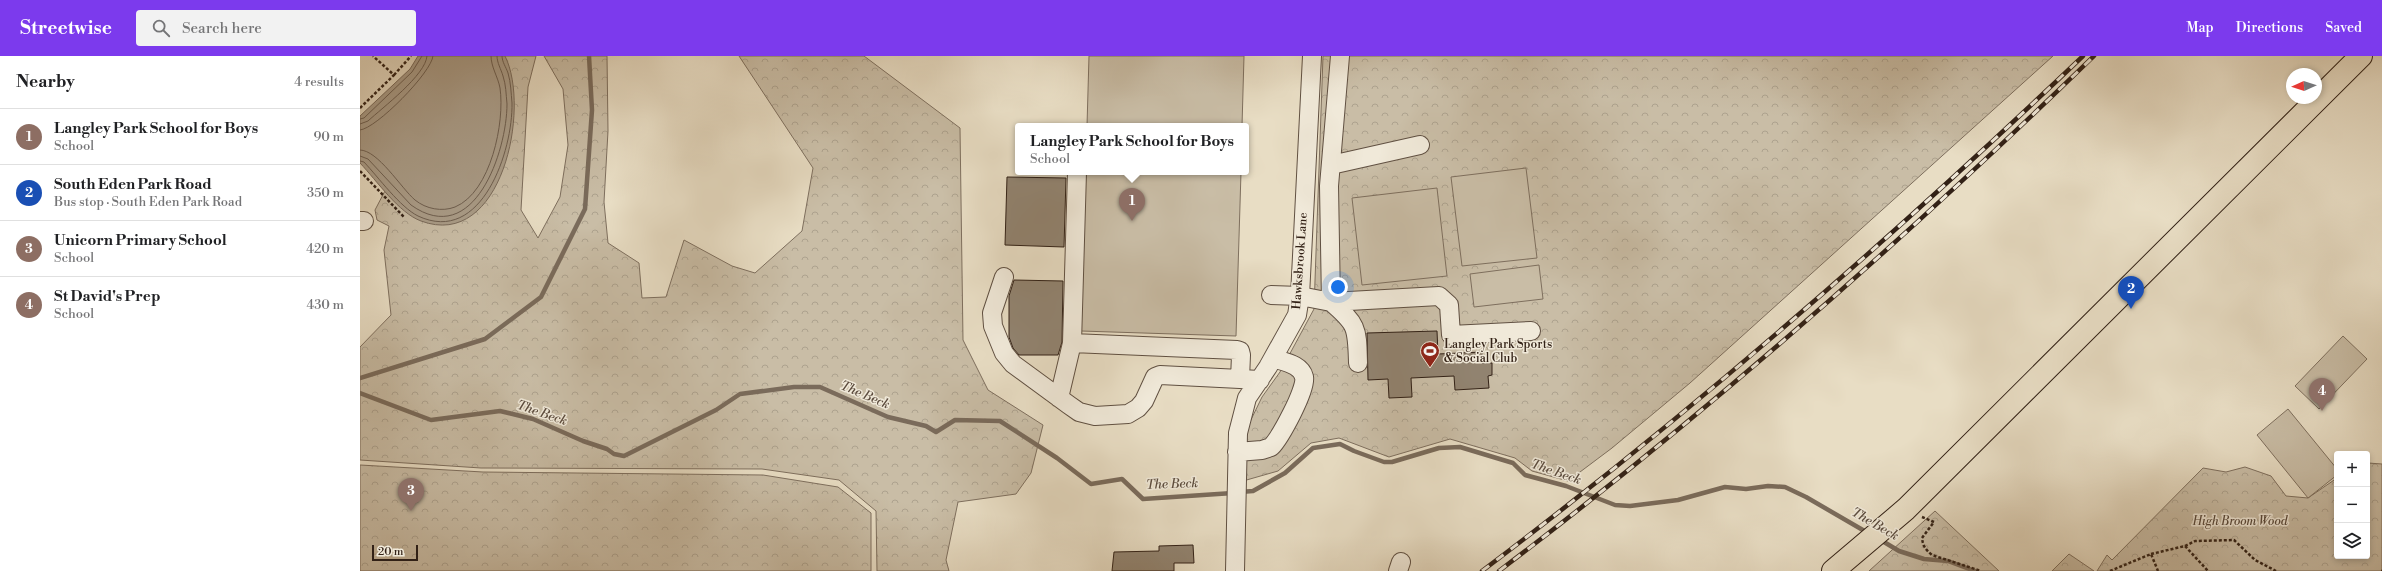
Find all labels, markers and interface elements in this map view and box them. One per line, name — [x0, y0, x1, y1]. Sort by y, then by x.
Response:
search box — [136, 10, 416, 46]
text: Streetwise — [20, 16, 112, 40]
icon: search — [150, 17, 172, 39]
text: Search here — [182, 19, 262, 38]
text: Map — [2186, 19, 2214, 37]
text: Directions — [2236, 19, 2303, 37]
text: Saved — [2325, 19, 2362, 37]
north arrow — [2286, 68, 2322, 104]
text: Nearby — [16, 71, 75, 93]
text: 4 results — [294, 74, 344, 90]
text: Langley Park School for Boys — [54, 119, 258, 138]
popup — [1015, 123, 1249, 175]
text: 1 — [26, 129, 32, 145]
text: 90 m — [313, 129, 344, 145]
text: Langley Park School for Boys — [1030, 132, 1234, 151]
text: School — [54, 138, 94, 154]
text: School — [1030, 151, 1070, 167]
text: South Eden Park Road — [54, 175, 212, 194]
text: 2 — [25, 185, 33, 201]
text: 350 m — [307, 185, 344, 201]
pin: 1 — [1119, 188, 1145, 221]
text: Bus stop · South Eden Park Road — [54, 194, 242, 210]
street label: Hawksbrook Lane — [1289, 212, 1311, 310]
text: Unicorn Primary School — [54, 231, 227, 250]
text: 3 — [25, 241, 33, 257]
text: 420 m — [306, 241, 344, 257]
text: School — [54, 250, 94, 266]
pin: 2 — [2118, 276, 2144, 309]
your location — [1328, 277, 1348, 297]
text: St David's Prep — [54, 287, 160, 306]
text: 4 — [25, 297, 33, 313]
text: 430 m — [306, 297, 344, 313]
text: School — [54, 306, 94, 322]
place label: Langley Park Sports & Social Club — [1444, 337, 1552, 366]
sports icon: Langley Park Sports & Social Club — [1419, 340, 1441, 368]
water label: The Beck — [838, 377, 892, 413]
pin: 4 — [2309, 378, 2335, 411]
water label: The Beck — [515, 397, 569, 429]
map controls — [2334, 451, 2370, 559]
button: + — [2334, 451, 2370, 487]
water label: The Beck — [1529, 456, 1583, 488]
water label: The Beck — [1146, 475, 1199, 493]
pin: 3 — [398, 478, 424, 511]
button: − — [2334, 487, 2370, 523]
water label: The Beck — [1848, 504, 1902, 544]
park label: High Broom Wood — [2192, 514, 2289, 529]
button: layers — [2334, 523, 2370, 559]
scale bar — [372, 543, 418, 562]
text: 20 m — [378, 545, 403, 559]

